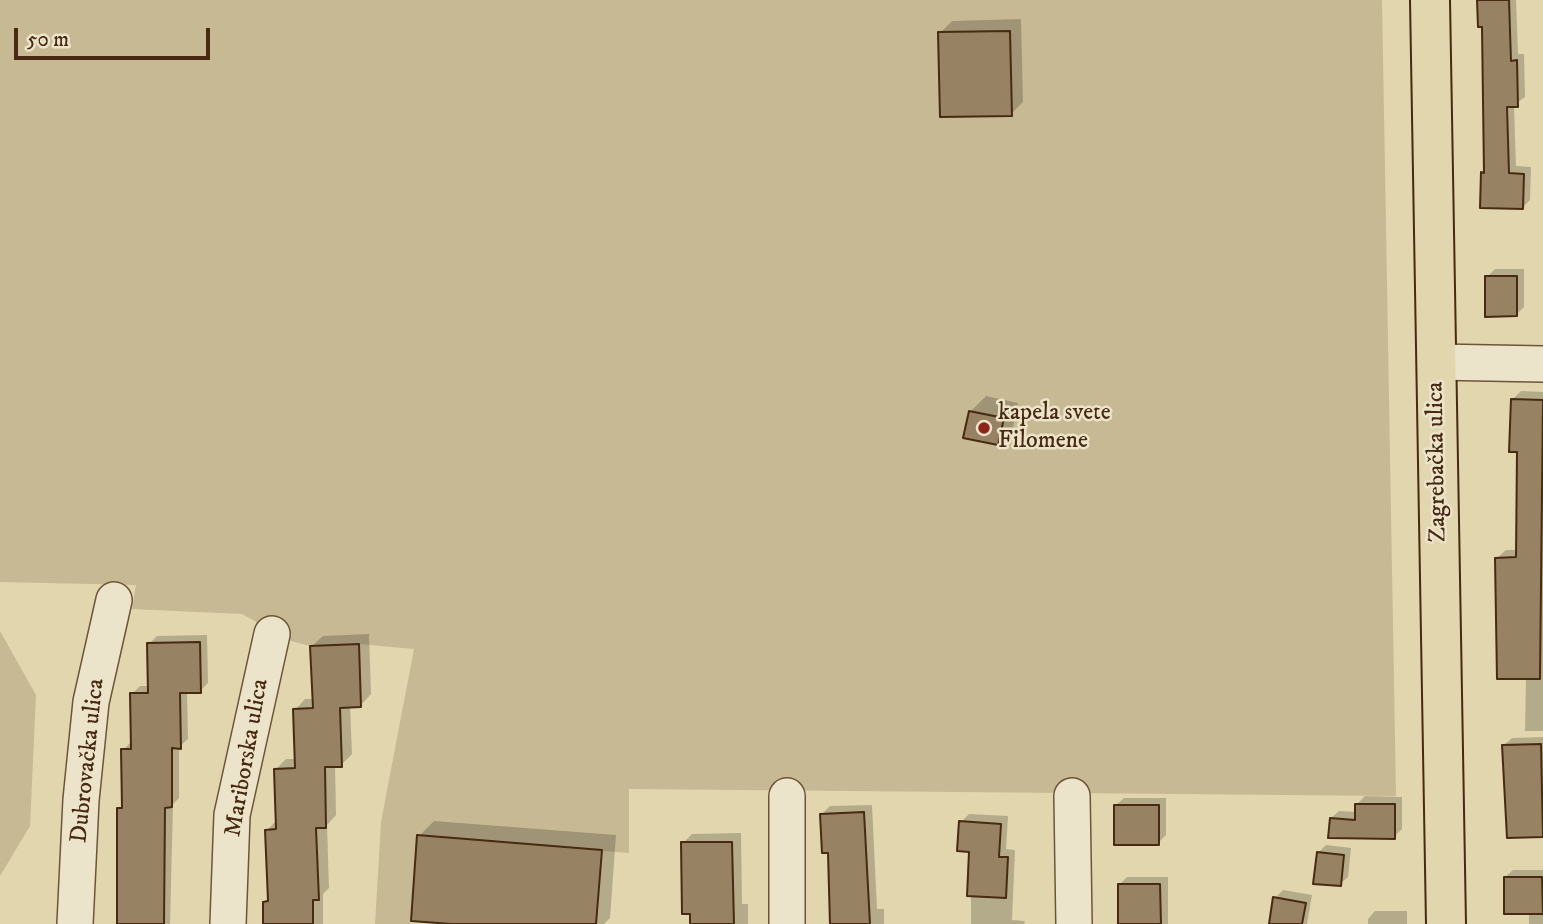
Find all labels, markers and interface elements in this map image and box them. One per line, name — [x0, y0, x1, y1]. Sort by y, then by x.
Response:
scale bar — [18, 14, 214, 58]
text: 50 m — [27, 27, 69, 53]
street label: Zagrebačka ulica — [1422, 381, 1454, 543]
place label: kapela svete Filomene — [998, 400, 1111, 456]
marker: kapela svete Filomene — [976, 420, 992, 436]
street label: Dubrovačka ulica — [66, 677, 112, 845]
street label: Mariborska ulica — [220, 677, 276, 839]

